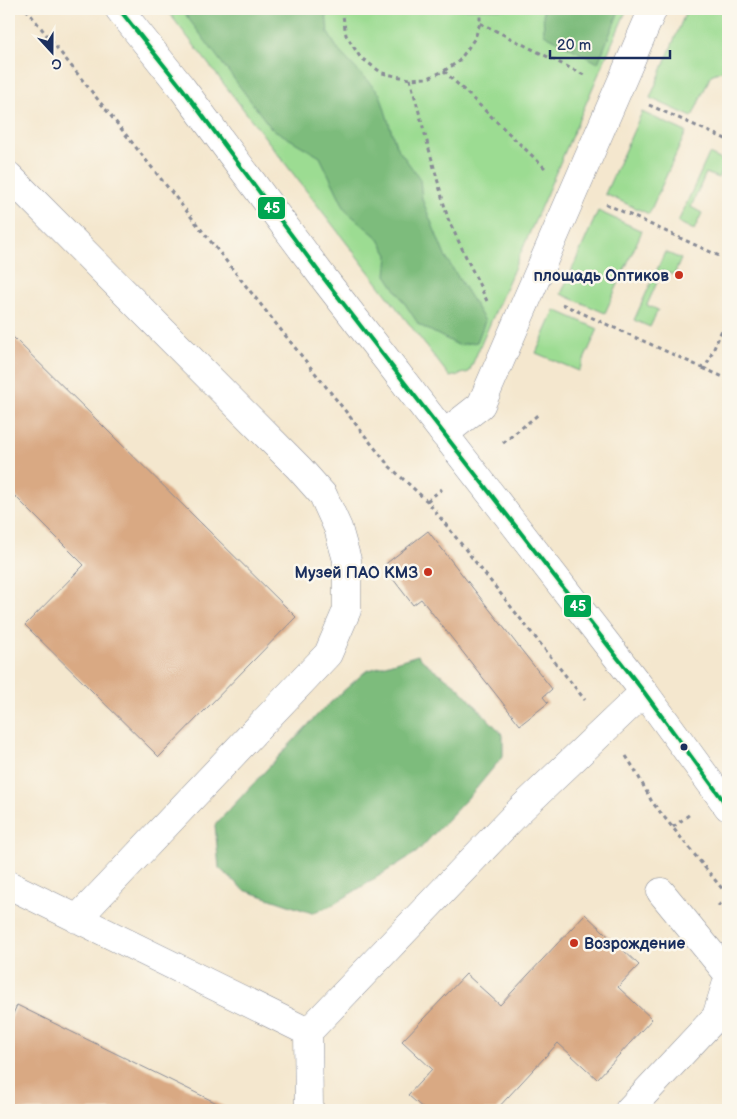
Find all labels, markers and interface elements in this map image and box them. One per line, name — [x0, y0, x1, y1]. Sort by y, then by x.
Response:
north arrow — [28, 28, 78, 78]
scale bar — [550, 28, 670, 60]
text: 20 m — [557, 36, 591, 55]
text: С — [49, 54, 64, 73]
line badge: 45 — [257, 196, 286, 220]
text: 45 — [264, 200, 280, 217]
place label: площадь Оптиков — [534, 267, 669, 286]
marker: площадь Оптиков — [673, 269, 685, 281]
place label: Музей ПАО КМЗ — [295, 564, 418, 583]
marker: Музей ПАО КМЗ — [422, 566, 434, 578]
line badge: 45 — [563, 594, 592, 618]
text: 45 — [570, 598, 586, 615]
unlabelled marker — [679, 742, 689, 752]
place label: Возрождение — [584, 935, 685, 954]
marker: Возрождение — [568, 937, 580, 949]

